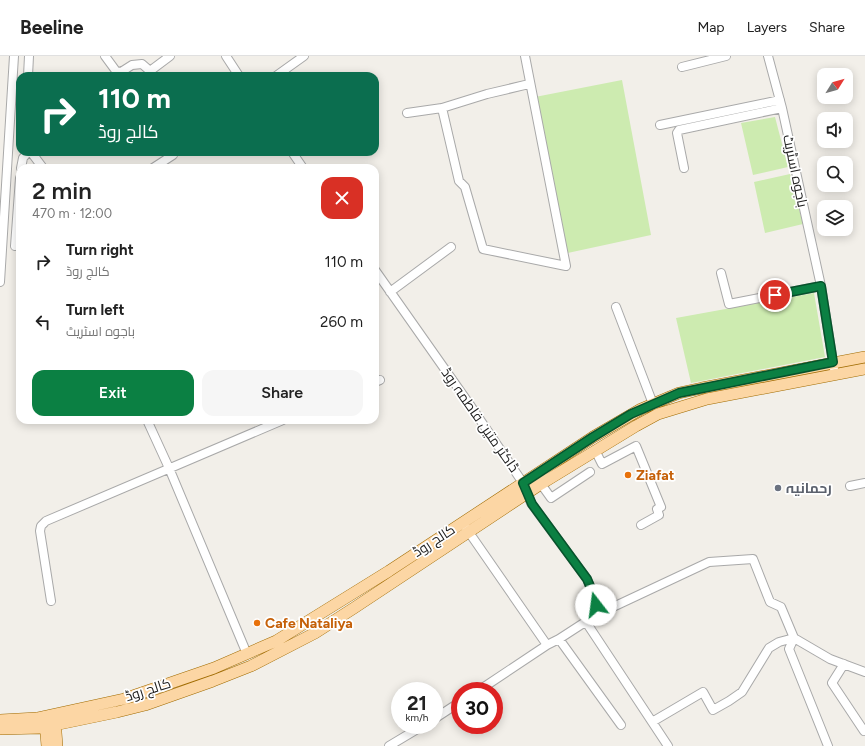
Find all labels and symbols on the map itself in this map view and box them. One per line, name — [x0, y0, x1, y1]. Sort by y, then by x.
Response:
north arrow — [817, 68, 853, 104]
street label: باجوہ اسٹریٹ — [779, 133, 811, 209]
pin — [758, 278, 792, 312]
street label: ڈاکٹر متین فاطمہ روڈ — [438, 364, 522, 476]
place label: Ziafat — [636, 467, 675, 484]
marker: Ziafat — [623, 470, 633, 480]
place label: رحمانیہ — [786, 480, 832, 497]
marker: رحمانیہ — [773, 483, 783, 493]
street label: کالج روڈ — [410, 521, 458, 561]
position arrow — [575, 584, 617, 626]
place label: Cafe Nataliya — [265, 615, 353, 632]
marker: Cafe Nataliya — [252, 618, 262, 628]
street label: کالج روڈ — [123, 675, 173, 705]
speed limit sign: 30 — [451, 682, 503, 734]

